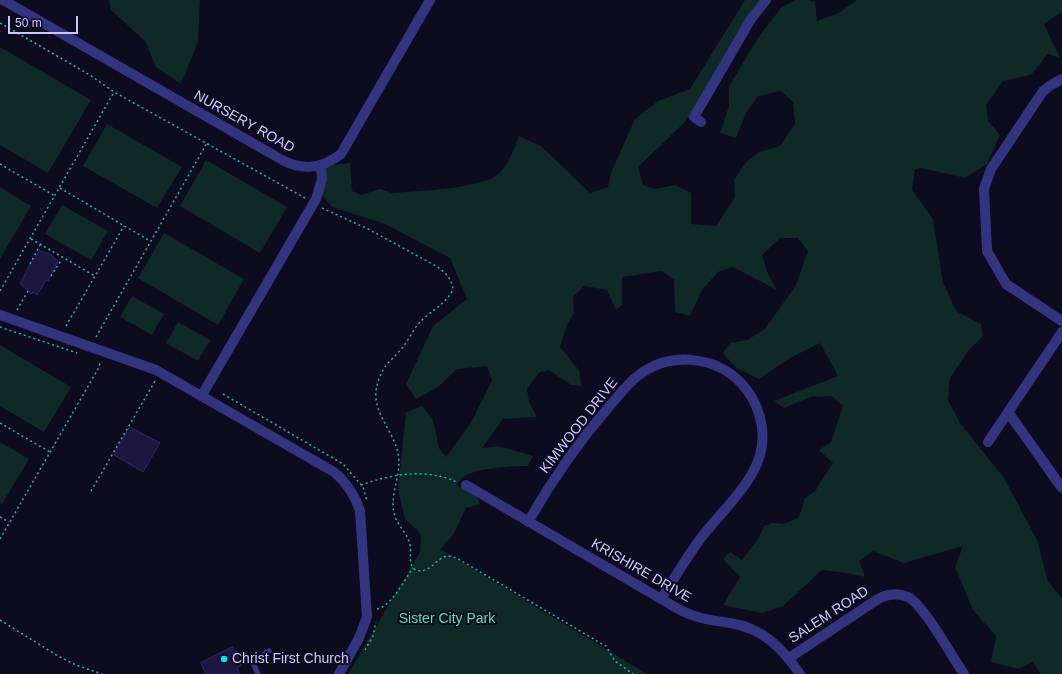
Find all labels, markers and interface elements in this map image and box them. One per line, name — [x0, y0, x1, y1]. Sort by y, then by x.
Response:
scale bar — [10, 8, 80, 34]
text: 50 m — [15, 16, 42, 30]
street label: NURSERY ROAD — [191, 87, 297, 157]
street label: KIMWOOD DRIVE — [536, 375, 622, 477]
street label: KRISHIRE DRIVE — [588, 536, 694, 606]
street label: SALEM ROAD — [786, 583, 872, 647]
park label: Sister City Park — [399, 611, 495, 627]
place label: Christ First Church — [232, 651, 349, 667]
marker: Christ First Church — [219, 654, 229, 664]

